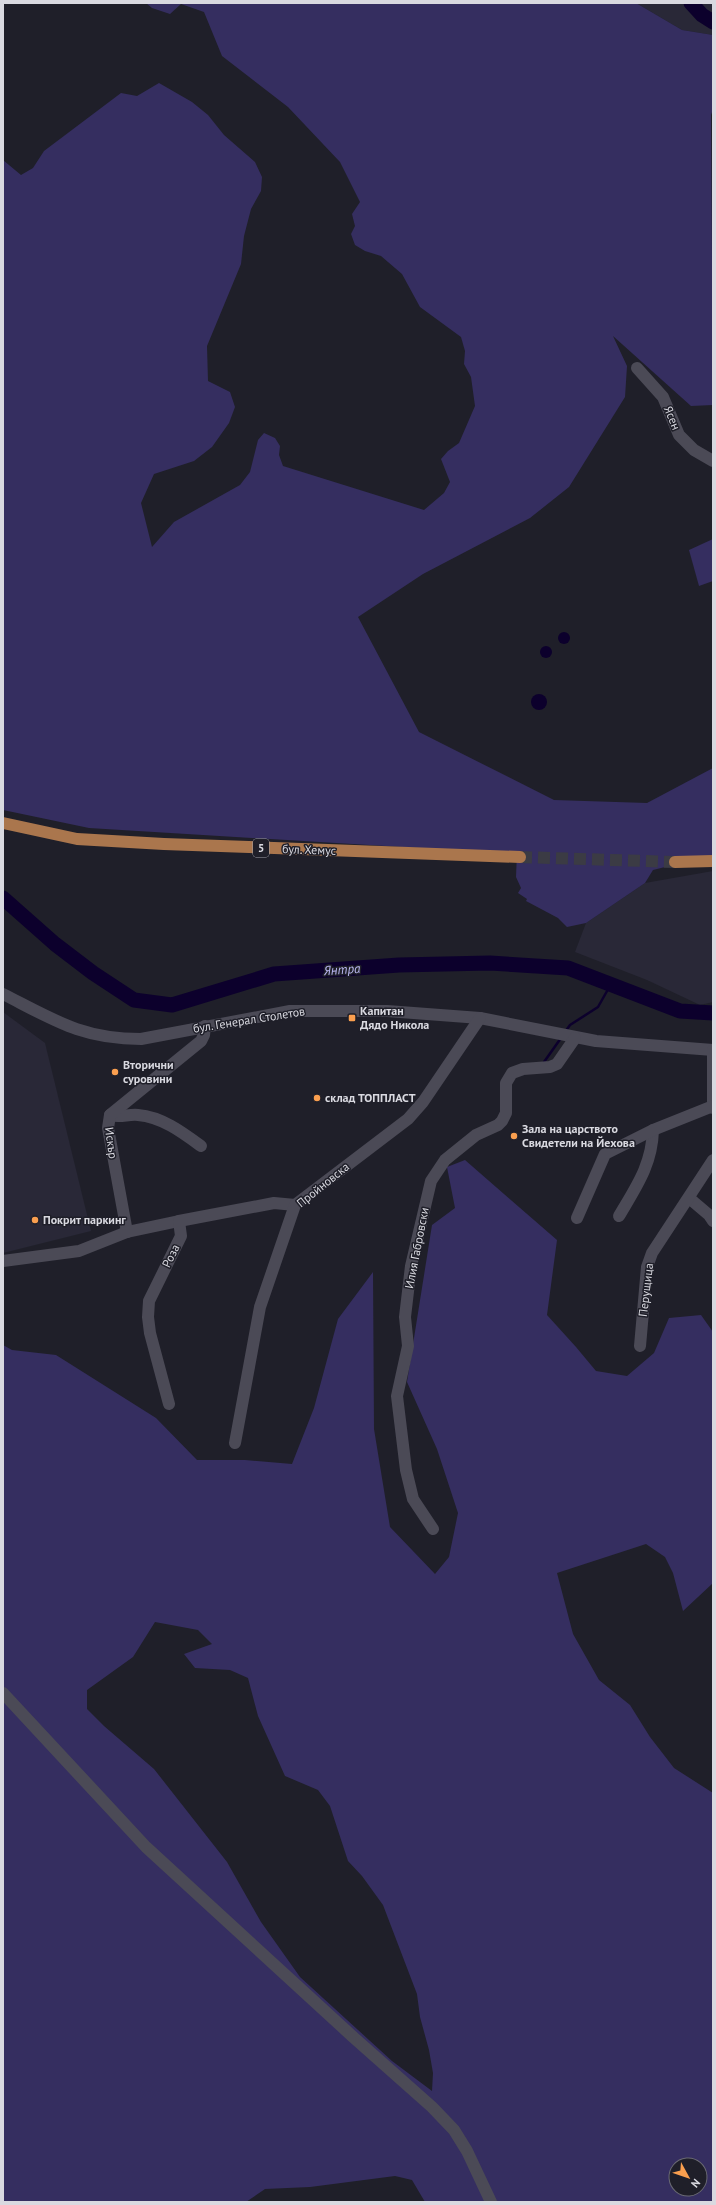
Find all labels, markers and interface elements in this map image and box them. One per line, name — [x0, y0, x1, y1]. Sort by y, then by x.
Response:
street label: Ясен — [661, 404, 684, 432]
road number: 5 — [253, 839, 269, 857]
street label: бул. Хемус — [282, 841, 337, 858]
water label: Янтра — [322, 960, 362, 979]
street label: бул. Генерал Столетов — [192, 1003, 306, 1036]
place label: Капитан Дядо Никола — [360, 1003, 429, 1032]
marker: Капитан Дядо Никола — [347, 1013, 357, 1023]
place label: Вторични суровини — [123, 1057, 174, 1086]
marker: Вторични суровини — [110, 1067, 120, 1077]
place label: склад ТОППЛАСТ — [325, 1090, 416, 1105]
marker: склад ТОППЛАСТ — [312, 1093, 322, 1103]
place label: Зала на царството Свидетели на Йехова — [522, 1121, 635, 1150]
street label: Искър — [102, 1126, 121, 1160]
marker: Зала на царството Свидетели на Йехова — [509, 1131, 519, 1141]
street label: Пройновска — [293, 1159, 352, 1210]
street label: Илия Габровски — [401, 1206, 432, 1290]
place label: Покрит паркинг — [43, 1212, 126, 1227]
marker: Покрит паркинг — [30, 1215, 40, 1225]
street label: Роза — [159, 1242, 183, 1270]
street label: Перущица — [635, 1262, 656, 1318]
north arrow — [668, 2157, 708, 2197]
text: N — [688, 2176, 703, 2191]

